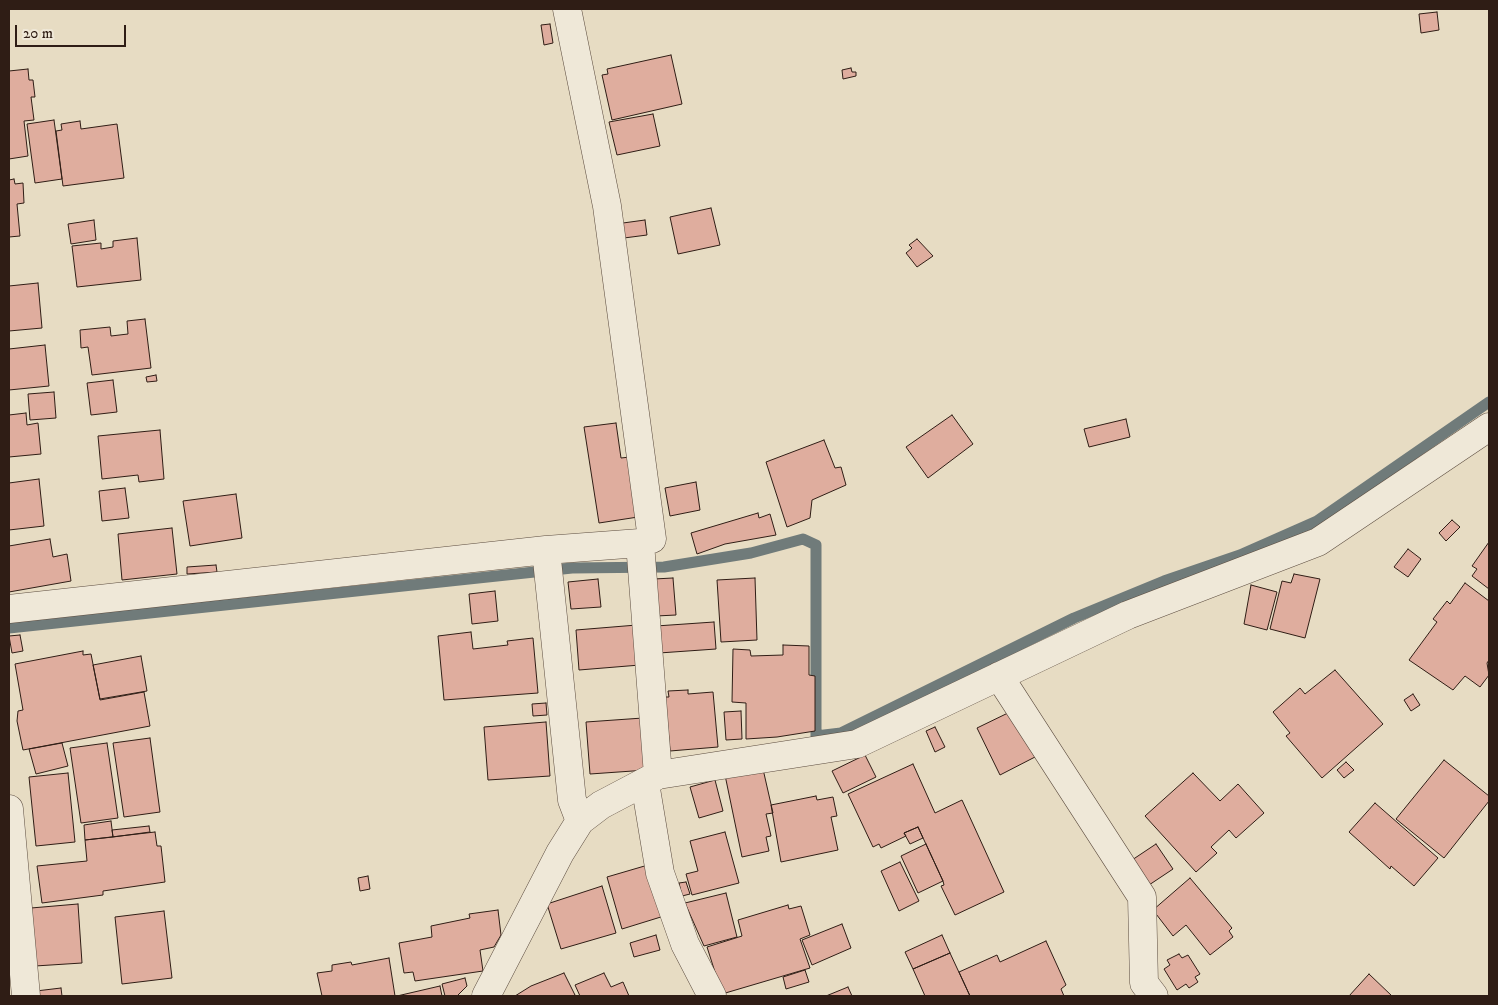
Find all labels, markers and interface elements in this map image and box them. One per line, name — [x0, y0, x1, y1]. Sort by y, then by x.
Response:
scale bar — [18, 15, 129, 47]
text: 20 m — [23, 24, 53, 43]

